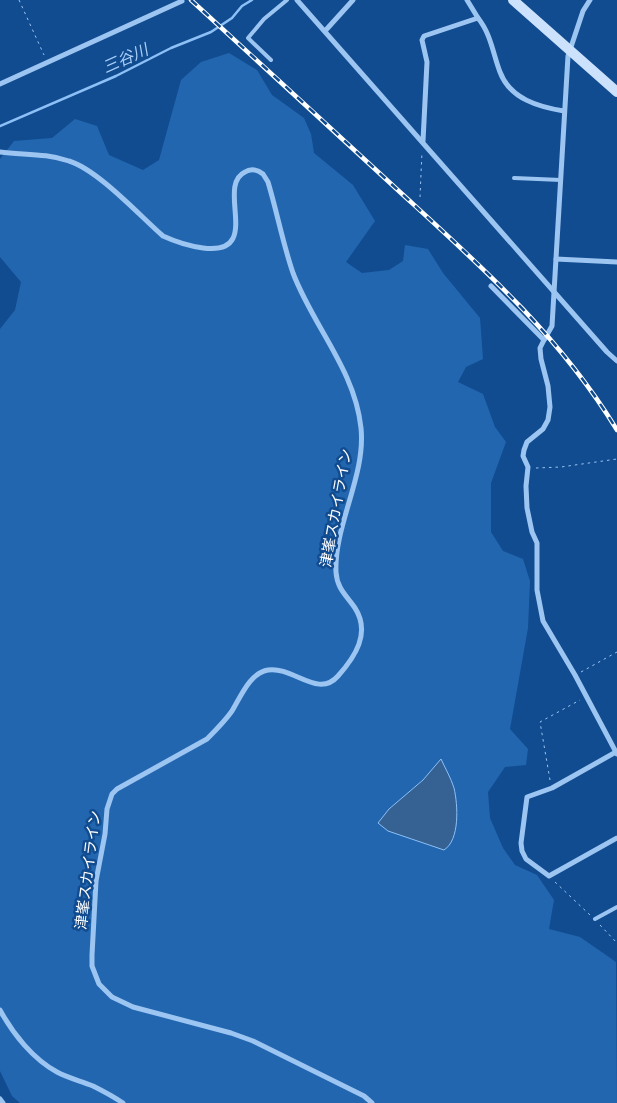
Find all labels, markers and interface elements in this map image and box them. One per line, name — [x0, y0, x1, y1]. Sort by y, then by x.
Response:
water label: 三谷川 — [99, 37, 153, 78]
street label: 津峯スカイライン — [315, 447, 355, 569]
street label: 津峯スカイライン — [70, 809, 104, 931]

